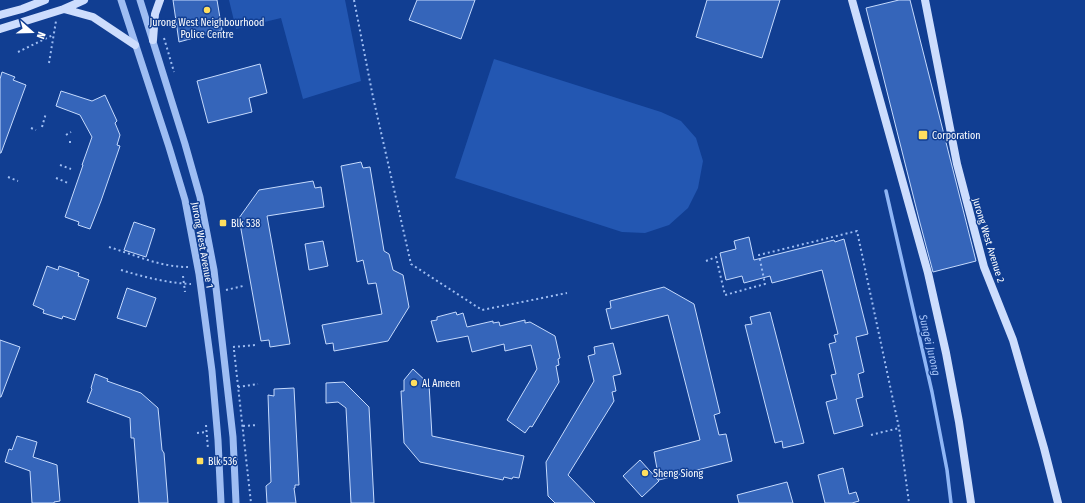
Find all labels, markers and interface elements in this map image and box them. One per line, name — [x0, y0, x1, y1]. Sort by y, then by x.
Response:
marker: Jurong West Neighbourhood Police Centre — [202, 5, 212, 15]
north arrow — [12, 12, 52, 52]
place label: Jurong West Neighbourhood Police Centre — [150, 17, 264, 41]
text: N — [34, 30, 48, 41]
marker: Corporation — [917, 129, 929, 141]
place label: Corporation — [932, 130, 981, 142]
street label: Jurong West Avenue 2 — [969, 197, 1007, 285]
street label: Jurong West Avenue 1 — [189, 201, 216, 289]
marker: Blk 538 — [218, 218, 228, 228]
place label: Blk 538 — [231, 218, 260, 230]
water label: Sungei Jurong — [916, 312, 943, 377]
marker: Al Ameen — [409, 378, 419, 388]
place label: Al Ameen — [422, 378, 460, 390]
marker: Blk 536 — [195, 456, 205, 466]
place label: Blk 536 — [208, 456, 237, 468]
marker: Sheng Siong — [640, 468, 650, 478]
place label: Sheng Siong — [653, 468, 703, 480]

